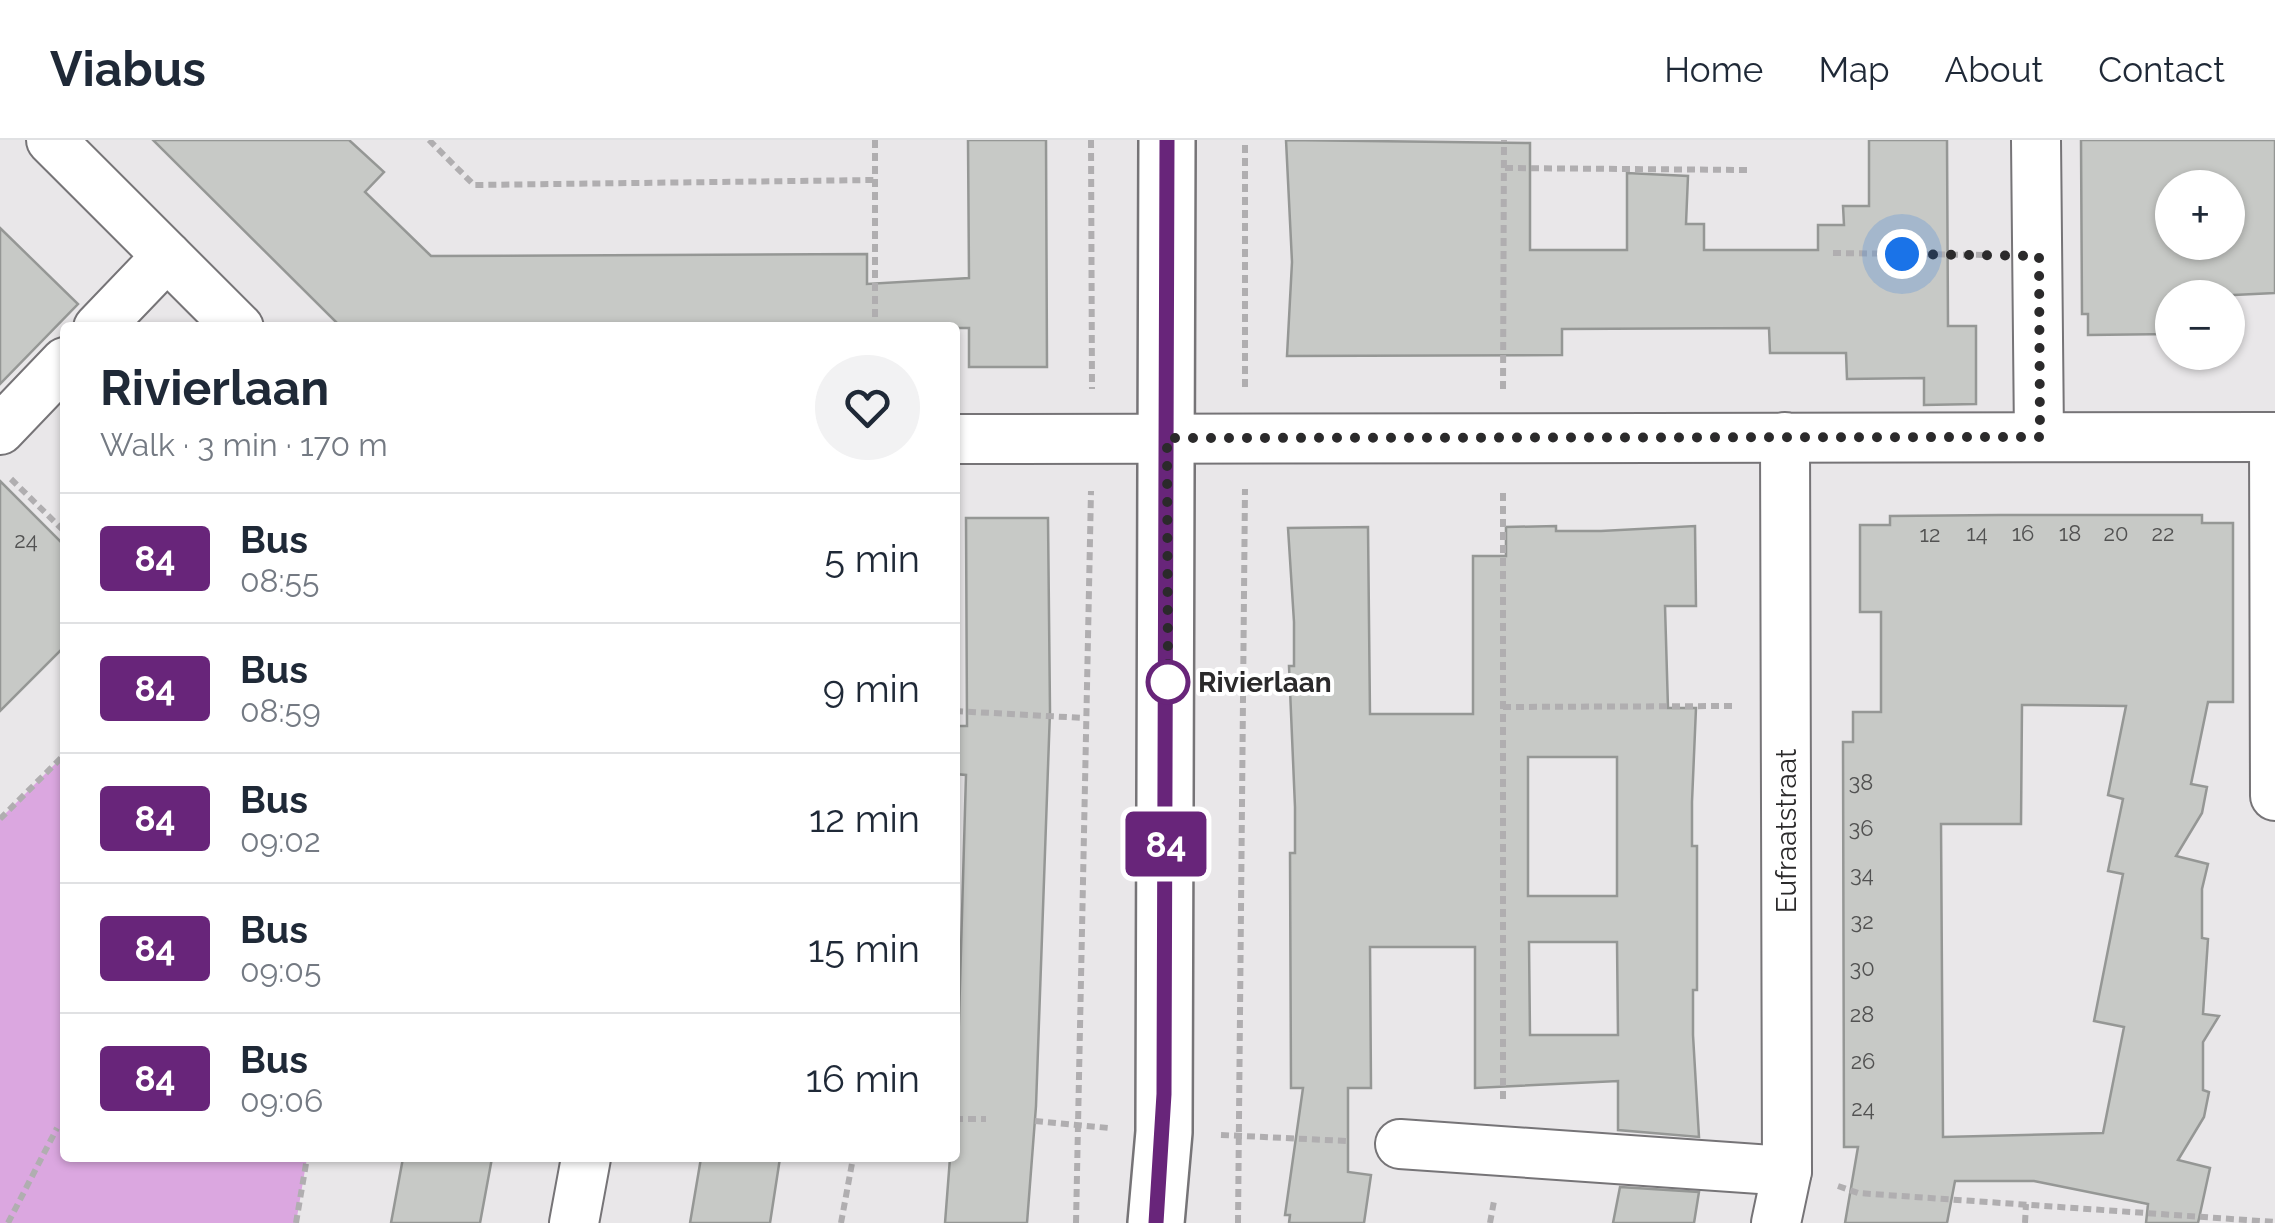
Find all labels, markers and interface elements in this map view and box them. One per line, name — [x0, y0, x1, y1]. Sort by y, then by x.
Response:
text: Viabus — [50, 41, 206, 97]
text: Home — [1664, 49, 1763, 90]
text: Map — [1818, 49, 1890, 90]
text: About — [1945, 49, 2043, 90]
text: Contact — [2098, 49, 2225, 90]
map controls — [2155, 170, 2245, 370]
button: + — [2155, 170, 2245, 260]
your location — [1877, 229, 1927, 279]
button: − — [2155, 280, 2245, 370]
button: heart — [815, 355, 920, 460]
text: Rivierlaan — [100, 360, 329, 416]
text: Walk · 3 min · 170 m — [100, 426, 388, 463]
text: Bus — [240, 517, 308, 562]
house number: 14 — [1966, 520, 1988, 546]
house number: 16 — [2012, 520, 2034, 546]
house number: 18 — [2059, 520, 2081, 546]
house number: 20 — [2104, 520, 2128, 546]
house number: 22 — [2152, 520, 2174, 546]
house number: 12 — [1920, 521, 1940, 547]
house number: 24 — [14, 527, 38, 553]
text: 5 min — [824, 536, 920, 581]
text: 84 — [134, 538, 176, 579]
text: 08:55 — [240, 562, 319, 599]
text: Bus — [240, 647, 308, 692]
marker: Rivierlaan — [1147, 661, 1189, 703]
text: 9 min — [823, 666, 920, 711]
place label: Rivierlaan — [1198, 666, 1332, 699]
text: 84 — [134, 668, 176, 709]
text: 08:59 — [240, 692, 321, 729]
street label: Eufraatstraat — [1770, 748, 1803, 913]
house number: 38 — [1849, 769, 1873, 795]
text: Bus — [240, 777, 308, 822]
text: 12 min — [809, 796, 920, 841]
text: 84 — [134, 798, 176, 839]
line badge: 84 — [1121, 812, 1211, 876]
house number: 36 — [1848, 815, 1874, 841]
text: 09:02 — [240, 822, 321, 859]
text: 84 — [1145, 824, 1187, 865]
house number: 34 — [1850, 861, 1874, 887]
text: Bus — [240, 907, 308, 952]
house number: 32 — [1850, 908, 1874, 934]
text: 15 min — [808, 926, 920, 971]
text: 84 — [134, 928, 176, 969]
text: 09:05 — [240, 952, 321, 989]
house number: 30 — [1849, 955, 1875, 981]
house number: 28 — [1850, 1001, 1874, 1027]
text: Bus — [240, 1037, 308, 1082]
house number: 26 — [1851, 1048, 1875, 1074]
text: 16 min — [806, 1056, 920, 1101]
text: 84 — [134, 1058, 176, 1099]
text: 09:06 — [240, 1082, 323, 1119]
house number: 24 — [1851, 1095, 1875, 1121]

